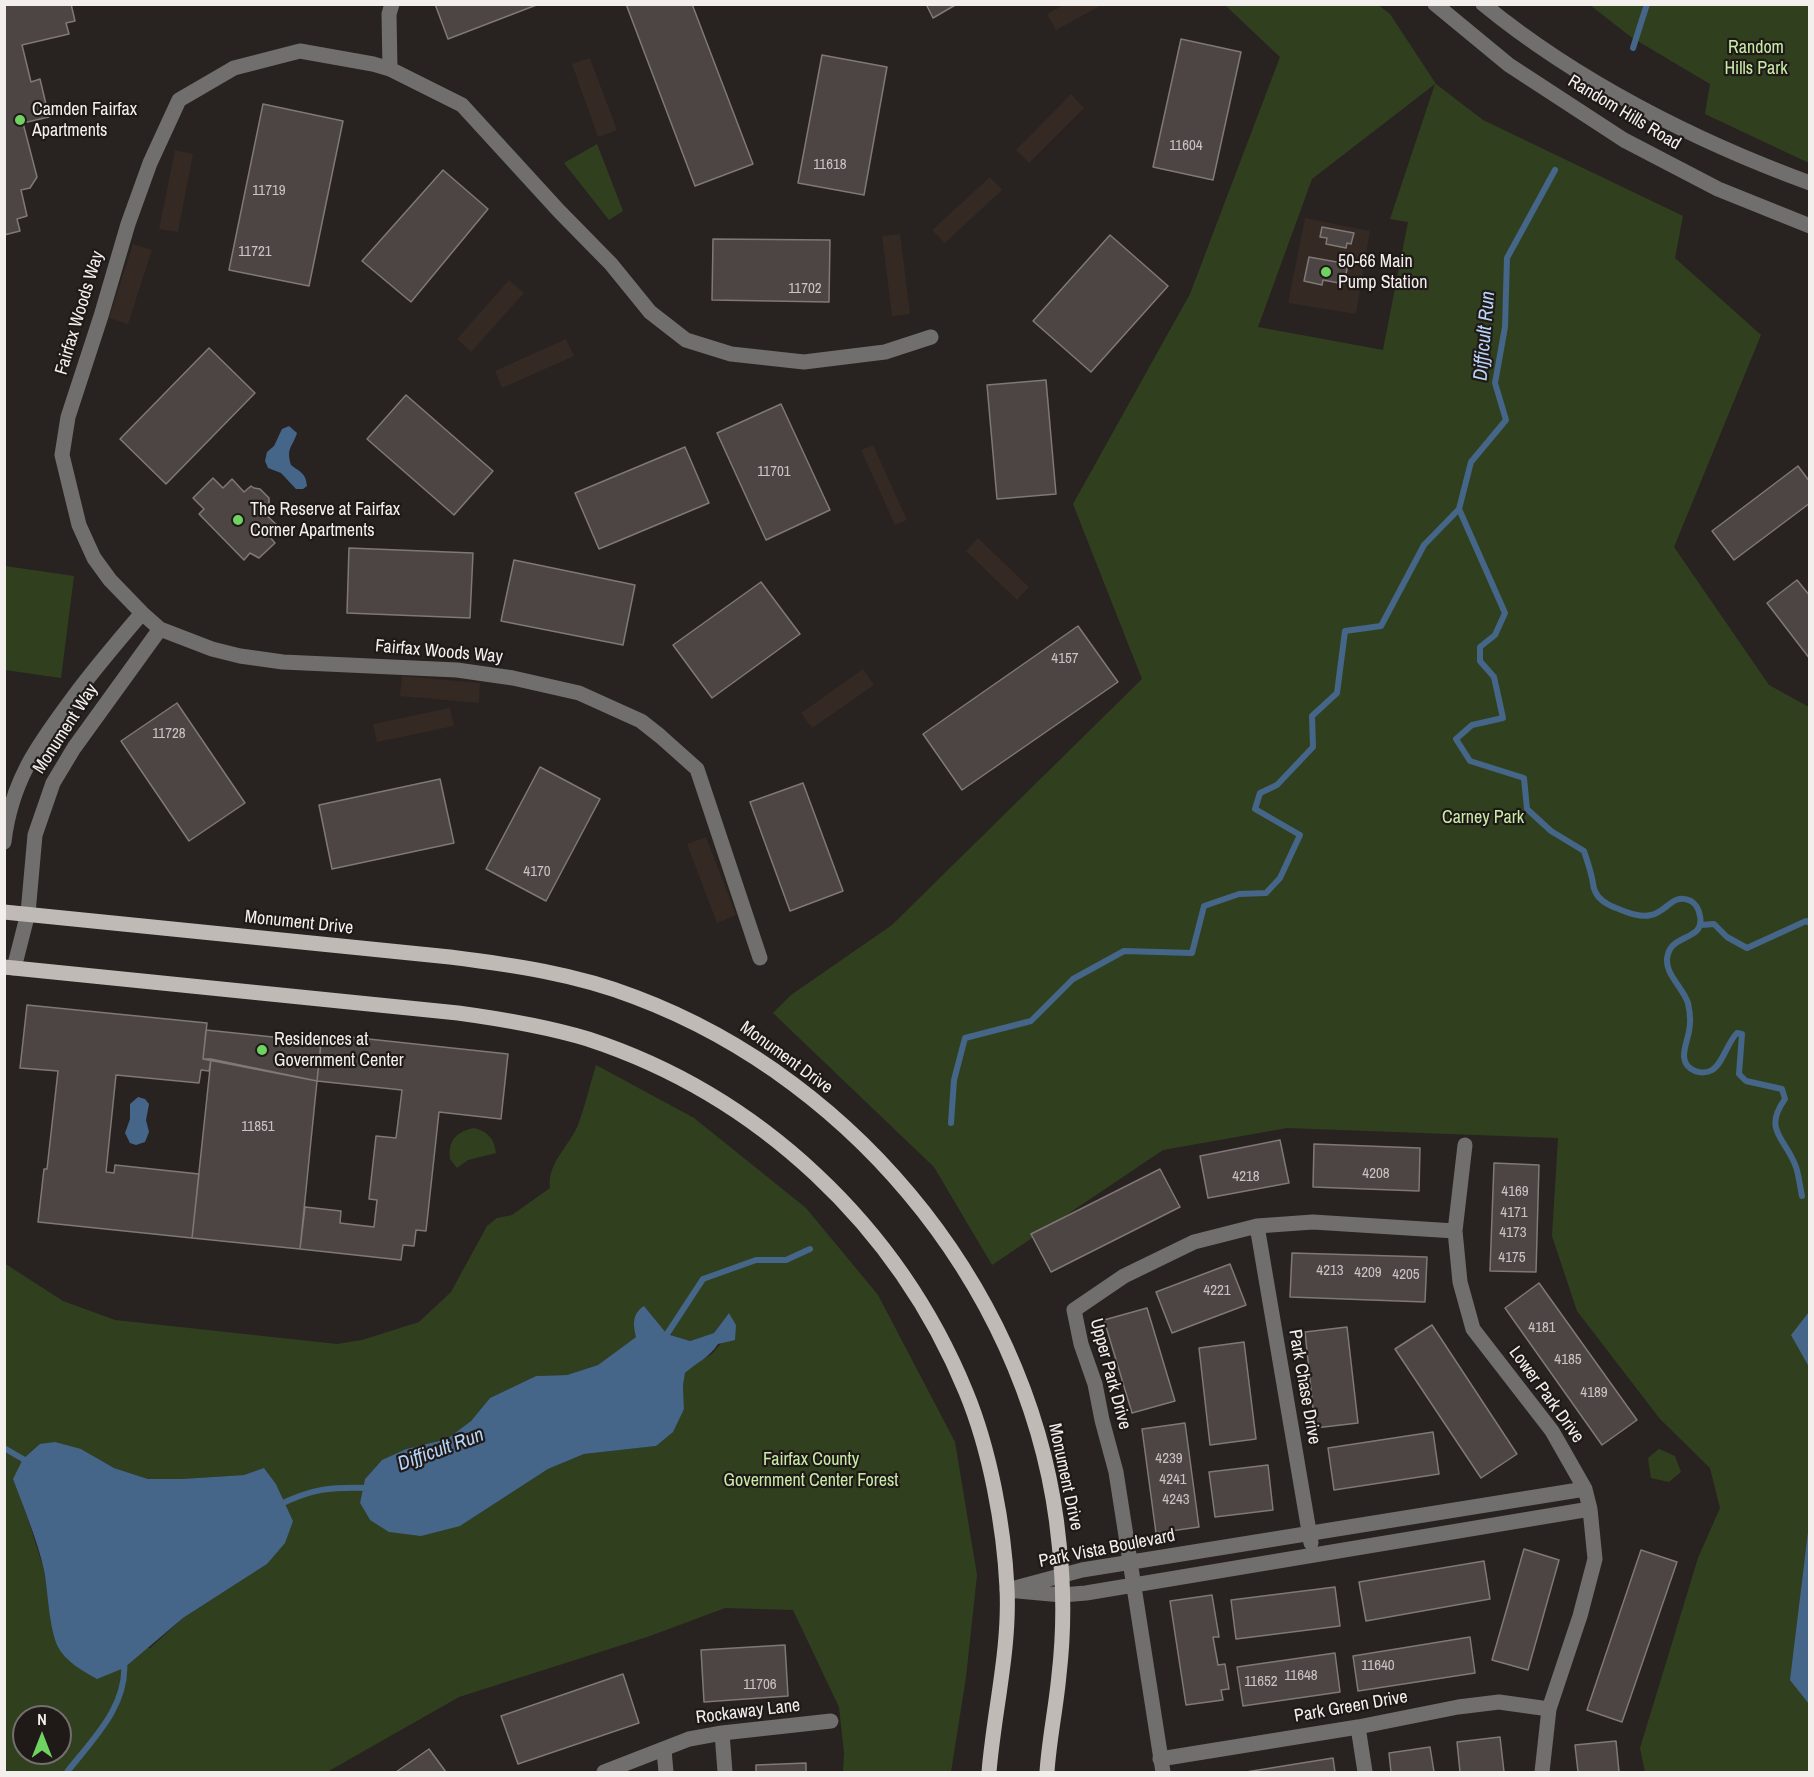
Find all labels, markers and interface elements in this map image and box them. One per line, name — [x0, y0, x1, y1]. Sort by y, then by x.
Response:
park label: Random Hills Park — [1724, 37, 1788, 80]
street label: Random Hills Road — [1564, 71, 1684, 155]
place label: Camden Fairfax Apartments — [32, 99, 137, 142]
marker: Camden Fairfax Apartments — [13, 113, 27, 127]
house number: 11604 — [1169, 137, 1203, 155]
house number: 11618 — [813, 156, 847, 174]
house number: 11719 — [252, 182, 286, 200]
house number: 11721 — [238, 243, 272, 261]
street label: Fairfax Woods Way — [51, 249, 109, 377]
place label: 50-66 Main Pump Station — [1338, 251, 1427, 294]
marker: 50-66 Main Pump Station — [1319, 265, 1333, 279]
house number: 11702 — [788, 280, 822, 298]
water label: Difficult Run — [1469, 290, 1501, 382]
house number: 11701 — [757, 463, 791, 481]
place label: The Reserve at Fairfax Corner Apartments — [250, 499, 400, 542]
marker: The Reserve at Fairfax Corner Apartments — [231, 513, 245, 527]
street label: Fairfax Woods Way — [374, 636, 504, 668]
house number: 4157 — [1051, 650, 1079, 668]
street label: Monument Way — [29, 680, 103, 778]
house number: 11728 — [152, 725, 186, 743]
park label: Carney Park — [1442, 807, 1524, 829]
house number: 4170 — [523, 863, 551, 881]
street label: Monument Drive — [244, 907, 354, 939]
street label: Monument Drive — [736, 1017, 836, 1099]
place label: Residences at Government Center — [274, 1029, 404, 1072]
marker: Residences at Government Center — [255, 1043, 269, 1057]
house number: 11851 — [241, 1118, 275, 1136]
house number: 4208 — [1362, 1165, 1390, 1183]
house number: 4218 — [1232, 1168, 1260, 1186]
house number: 4169 — [1501, 1183, 1529, 1201]
house number: 4171 — [1500, 1204, 1528, 1222]
house number: 4173 — [1499, 1224, 1527, 1242]
house number: 4175 — [1498, 1249, 1526, 1267]
house number: 4213 — [1316, 1262, 1344, 1280]
house number: 4209 — [1354, 1264, 1382, 1282]
house number: 4205 — [1392, 1266, 1420, 1284]
house number: 4221 — [1203, 1282, 1231, 1300]
street label: Upper Park Drive — [1085, 1316, 1135, 1432]
house number: 4181 — [1528, 1319, 1556, 1337]
street label: Park Chase Drive — [1283, 1328, 1325, 1446]
street label: Lower Park Drive — [1504, 1343, 1588, 1447]
house number: 4185 — [1554, 1351, 1582, 1369]
house number: 4189 — [1580, 1384, 1608, 1402]
street label: Monument Drive — [1043, 1421, 1087, 1533]
water label: Difficult Run — [395, 1423, 487, 1477]
park label: Fairfax County Government Center Forest — [724, 1449, 898, 1492]
house number: 4239 — [1155, 1450, 1183, 1468]
house number: 4241 — [1159, 1471, 1187, 1489]
house number: 4243 — [1162, 1491, 1190, 1509]
street label: Park Vista Boulevard — [1037, 1525, 1177, 1573]
house number: 11640 — [1361, 1657, 1395, 1675]
house number: 11648 — [1284, 1667, 1318, 1685]
house number: 11652 — [1244, 1673, 1278, 1691]
house number: 11706 — [743, 1676, 777, 1694]
street label: Park Green Drive — [1293, 1686, 1409, 1728]
street label: Rockaway Lane — [695, 1695, 801, 1729]
north arrow — [12, 1705, 72, 1765]
text: N — [37, 1708, 47, 1730]

